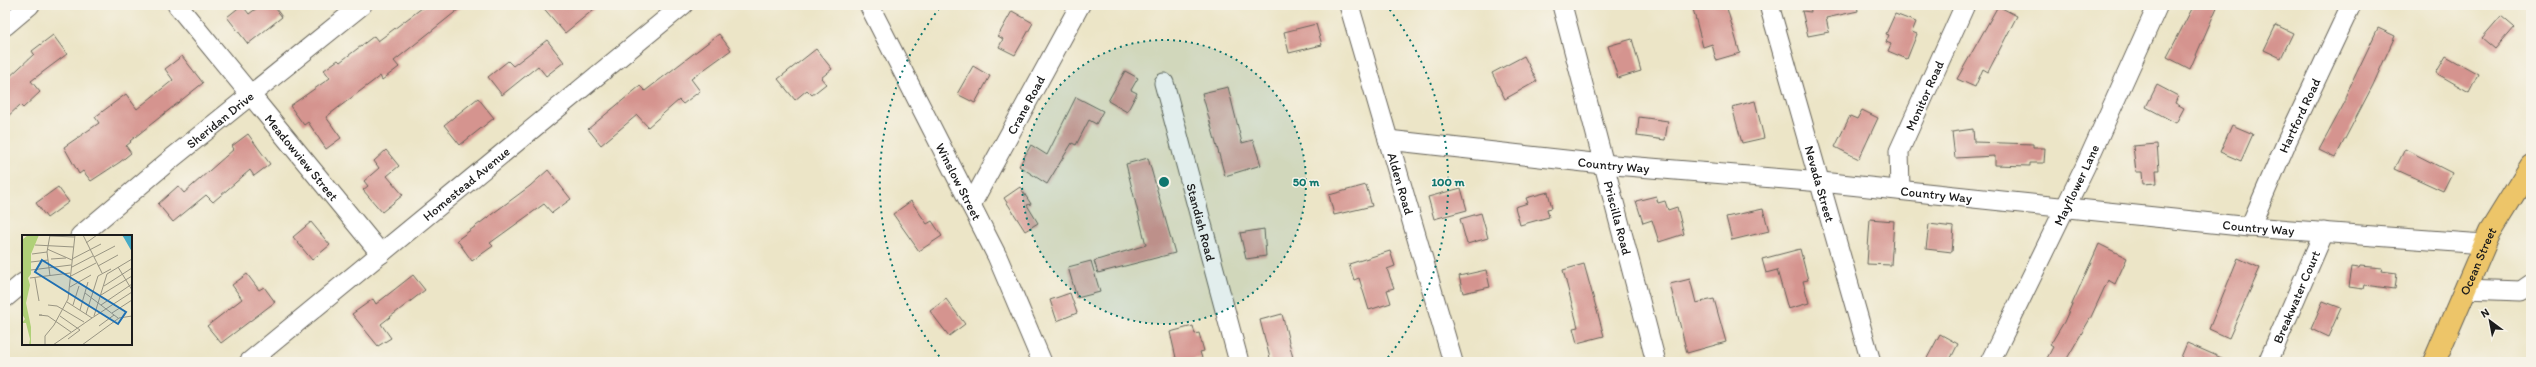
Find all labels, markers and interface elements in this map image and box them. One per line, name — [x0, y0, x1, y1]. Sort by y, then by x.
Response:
street label: Monitor Road — [1902, 58, 1947, 133]
street label: Crane Road — [1004, 73, 1048, 137]
street label: Hartford Road — [2276, 76, 2324, 155]
street label: Sheridan Drive — [184, 88, 257, 152]
street label: Meadowview Street — [262, 111, 341, 204]
street label: Winslow Street — [933, 141, 984, 223]
street label: Mayflower Lane — [2051, 142, 2102, 228]
street label: Homestead Avenue — [420, 144, 513, 224]
street label: Nevada Street — [1802, 144, 1838, 224]
street label: Alden Road — [1384, 151, 1417, 216]
street label: Country Way — [1577, 154, 1650, 176]
centre of rings — [1157, 175, 1171, 189]
text: 50 m — [1293, 175, 1320, 189]
text: 100 m — [1431, 175, 1465, 189]
street label: Priscilla Road — [1601, 179, 1634, 257]
street label: Standish Road — [1183, 182, 1219, 263]
street label: Country Way — [1900, 183, 1973, 206]
street label: Country Way — [2222, 217, 2295, 238]
street label: Ocean Street — [2457, 224, 2499, 298]
inset map — [22, 235, 132, 345]
street label: Breakwater Court — [2270, 248, 2323, 346]
north arrow — [2470, 301, 2510, 341]
text: N — [2478, 305, 2492, 320]

